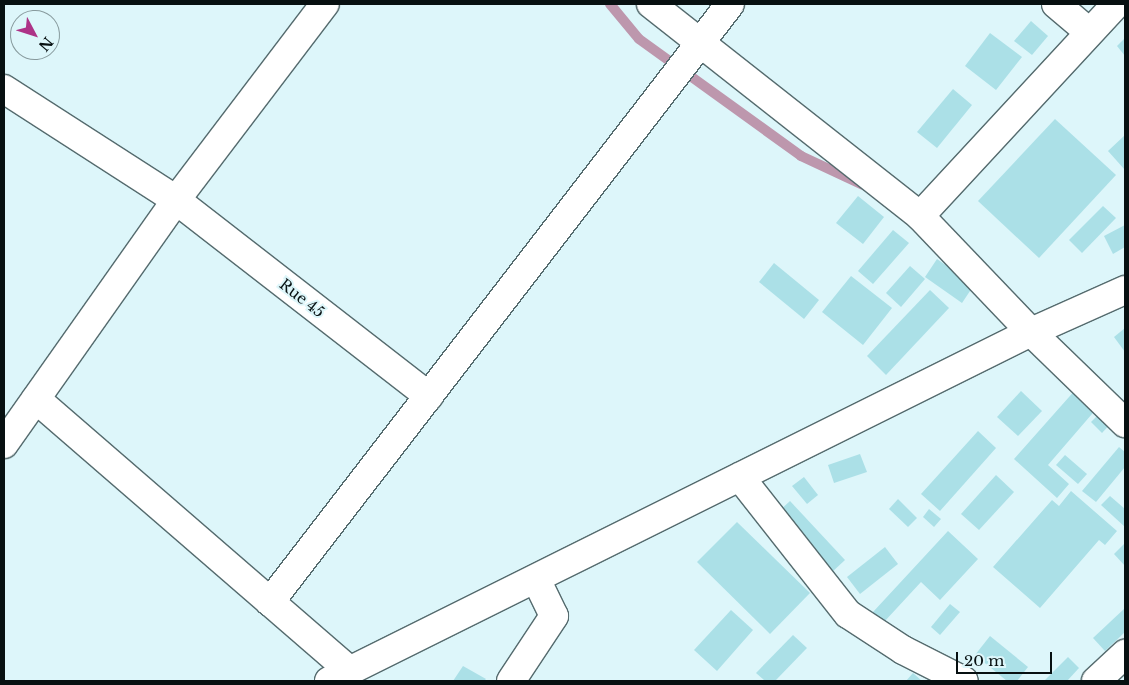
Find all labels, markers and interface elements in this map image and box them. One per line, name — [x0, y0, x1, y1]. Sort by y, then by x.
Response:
north arrow — [10, 10, 60, 60]
text: N — [35, 33, 57, 55]
street label: Rue 45 — [276, 275, 328, 321]
scale bar — [959, 642, 1055, 674]
text: 20 m — [964, 651, 1004, 670]

